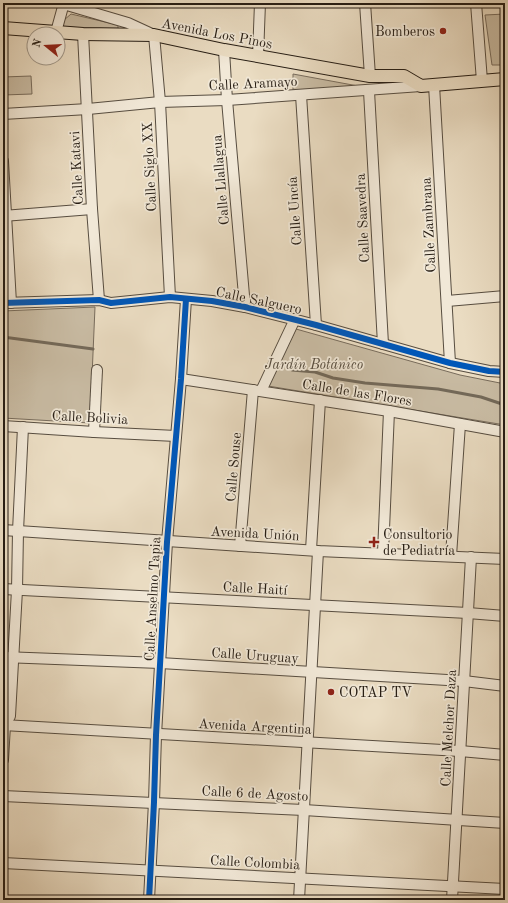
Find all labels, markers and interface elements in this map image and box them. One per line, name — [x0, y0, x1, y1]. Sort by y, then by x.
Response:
street label: Avenida Los Pinos — [160, 16, 273, 52]
place label: Bomberos — [375, 25, 435, 39]
north arrow — [26, 26, 66, 66]
marker: Bomberos — [438, 26, 448, 36]
text: N — [31, 37, 45, 49]
street label: Calle Aramayo — [208, 75, 298, 93]
street label: Calle Siglo XX — [141, 121, 159, 212]
street label: Calle Katavi — [68, 130, 86, 205]
street label: Calle Llallagua — [210, 134, 232, 226]
street label: Calle Saavedra — [354, 173, 372, 263]
street label: Calle Uncía — [286, 176, 304, 246]
street label: Calle Zambrana — [420, 177, 438, 273]
street label: Calle Salguero — [214, 285, 303, 317]
park label: Jardín Botánico — [265, 358, 363, 372]
street label: Calle de las Flores — [301, 377, 413, 409]
street label: Calle Bolivia — [51, 409, 129, 427]
street label: Calle Souse — [224, 432, 244, 502]
street label: Avenida Unión — [210, 525, 300, 543]
place label: Consultorio de Pediatría — [383, 528, 455, 558]
street label: Calle Anselmo Tapia — [143, 536, 163, 662]
marker: Consultorio de Pediatría — [368, 536, 380, 548]
street label: Calle Haití — [222, 580, 288, 598]
street label: Calle Uruguay — [211, 646, 300, 666]
street label: Calle Melchor Daza — [439, 669, 459, 787]
place label: COTAP TV — [339, 686, 412, 700]
marker: COTAP TV — [326, 687, 336, 697]
street label: Avenida Argentina — [198, 717, 312, 737]
street label: Calle 6 de Agosto — [201, 784, 309, 804]
street label: Calle Colombia — [210, 854, 300, 872]

